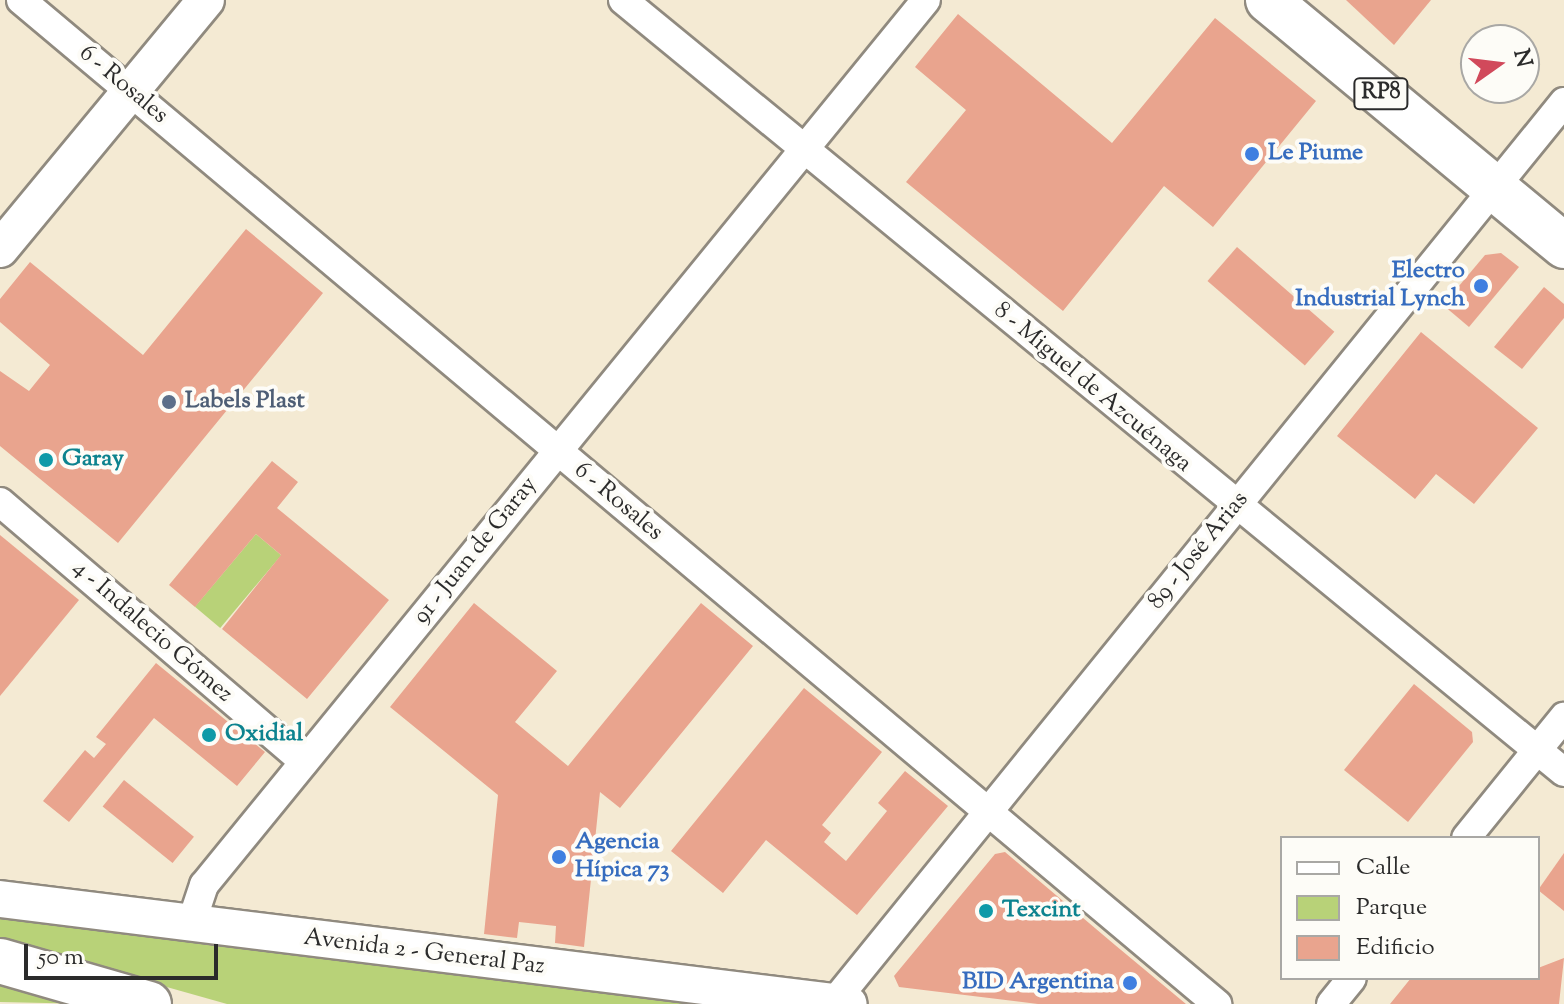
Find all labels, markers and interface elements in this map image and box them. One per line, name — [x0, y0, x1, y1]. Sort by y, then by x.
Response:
north arrow — [1460, 24, 1540, 104]
street label: 6 - Rosales — [73, 39, 173, 131]
text: N — [1504, 46, 1539, 71]
road number: RP8 — [1353, 76, 1409, 112]
place label: Le Piume — [1268, 140, 1363, 168]
marker: Le Piume — [1243, 145, 1261, 163]
place label: Electro Industrial Lynch — [1295, 258, 1465, 314]
marker: Electro Industrial Lynch — [1472, 277, 1490, 295]
street label: 8 - Miguel de Azcuénaga — [987, 297, 1197, 479]
place label: Labels Plast — [185, 388, 305, 416]
marker: Labels Plast — [160, 393, 178, 411]
place label: Garay — [62, 446, 124, 474]
marker: Garay — [37, 451, 55, 469]
street label: 6 - Rosales — [568, 456, 668, 548]
street label: 91 - Juan de Garay — [408, 472, 544, 630]
street label: 89 - José Arias — [1143, 486, 1255, 616]
street label: 4 - Indalecio Gómez — [66, 555, 238, 709]
place label: Oxidial — [225, 721, 303, 749]
marker: Oxidial — [200, 726, 218, 744]
place label: Agencia Hípica 73 — [575, 829, 669, 885]
legend — [1280, 836, 1540, 980]
marker: Agencia Hípica 73 — [550, 848, 568, 866]
text: Calle — [1356, 851, 1410, 885]
text: Parque — [1356, 891, 1427, 925]
place label: Texcint — [1002, 897, 1080, 925]
marker: Texcint — [977, 902, 995, 920]
street label: Avenida 2 - General Paz — [302, 924, 546, 982]
scale bar — [28, 928, 222, 978]
text: Edificio — [1356, 931, 1435, 965]
text: 50 m — [38, 941, 84, 975]
place label: BID Argentina — [962, 969, 1114, 997]
marker: BID Argentina — [1121, 974, 1139, 992]

